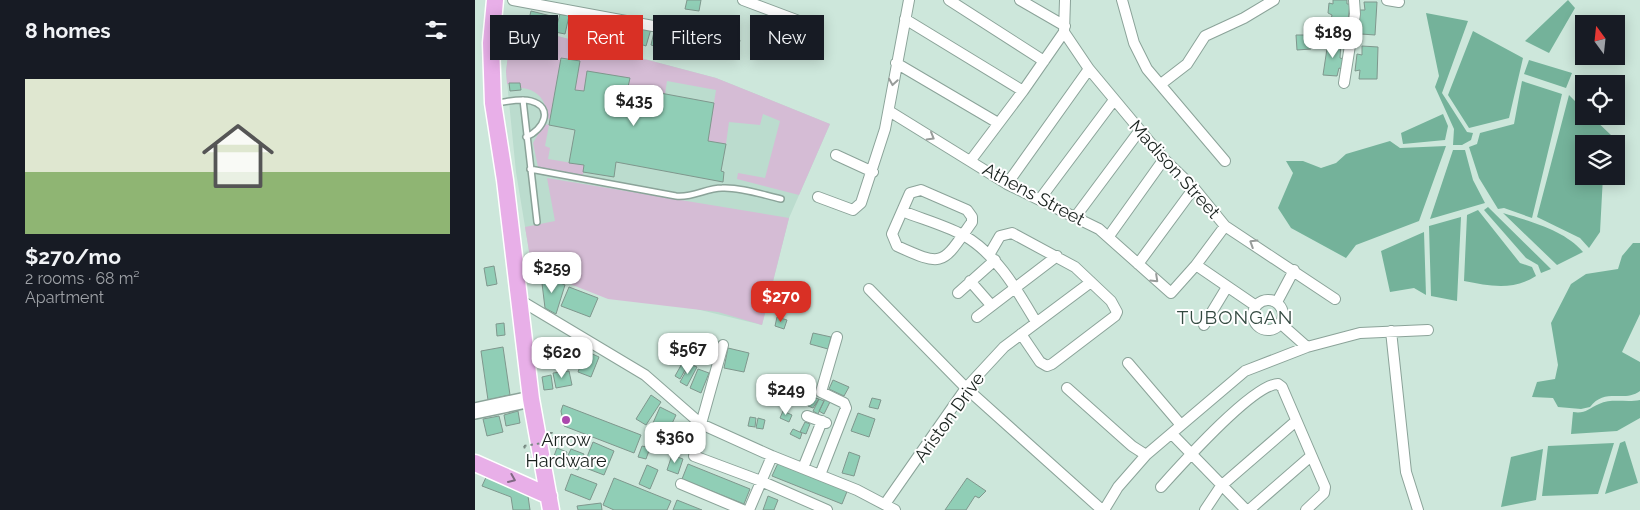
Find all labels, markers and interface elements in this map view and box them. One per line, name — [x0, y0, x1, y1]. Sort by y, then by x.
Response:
chip: Buy — [490, 15, 558, 60]
chip: Rent — [568, 15, 643, 60]
chip: Filters — [653, 15, 740, 60]
chip: New — [750, 15, 824, 60]
north arrow — [1575, 15, 1625, 65]
map controls — [1575, 15, 1625, 185]
icon: filters — [422, 16, 450, 44]
pin: $189 — [1303, 17, 1363, 59]
text: 8 homes — [25, 18, 111, 43]
text: $189 — [1314, 23, 1352, 42]
button: locate — [1575, 75, 1625, 125]
one-way arrow — [888, 78, 898, 86]
pin: $435 — [604, 84, 664, 127]
text: $435 — [615, 91, 653, 110]
icon: home — [193, 111, 283, 201]
street label: Madison Street — [1125, 116, 1225, 222]
one-way arrow — [925, 130, 934, 140]
button: layers — [1575, 135, 1625, 185]
street label: Athens Street — [979, 158, 1089, 230]
one-way arrow — [1250, 240, 1259, 250]
text: $270/mo — [25, 244, 121, 269]
pin: $259 — [522, 252, 582, 294]
text: $259 — [533, 258, 571, 277]
text: 2 rooms · 68 m² — [25, 269, 140, 288]
one-way arrow — [1149, 273, 1158, 282]
pin: $270 — [751, 280, 811, 323]
text: $270 — [762, 287, 800, 306]
text: Apartment — [25, 288, 104, 307]
district label: TUBONGAN — [1177, 306, 1293, 328]
pin: $567 — [658, 332, 718, 375]
pin: $620 — [532, 336, 592, 379]
text: $567 — [669, 339, 707, 358]
text: $620 — [543, 343, 581, 362]
street label: Ariston Drive — [909, 368, 989, 466]
pin: $249 — [756, 374, 816, 416]
text: $249 — [767, 380, 805, 399]
marker: Arrow Hardware — [560, 414, 572, 426]
pin: $360 — [645, 422, 705, 464]
text: $360 — [656, 428, 694, 447]
place label: Arrow Hardware — [525, 429, 607, 471]
one-way arrow — [507, 473, 516, 484]

